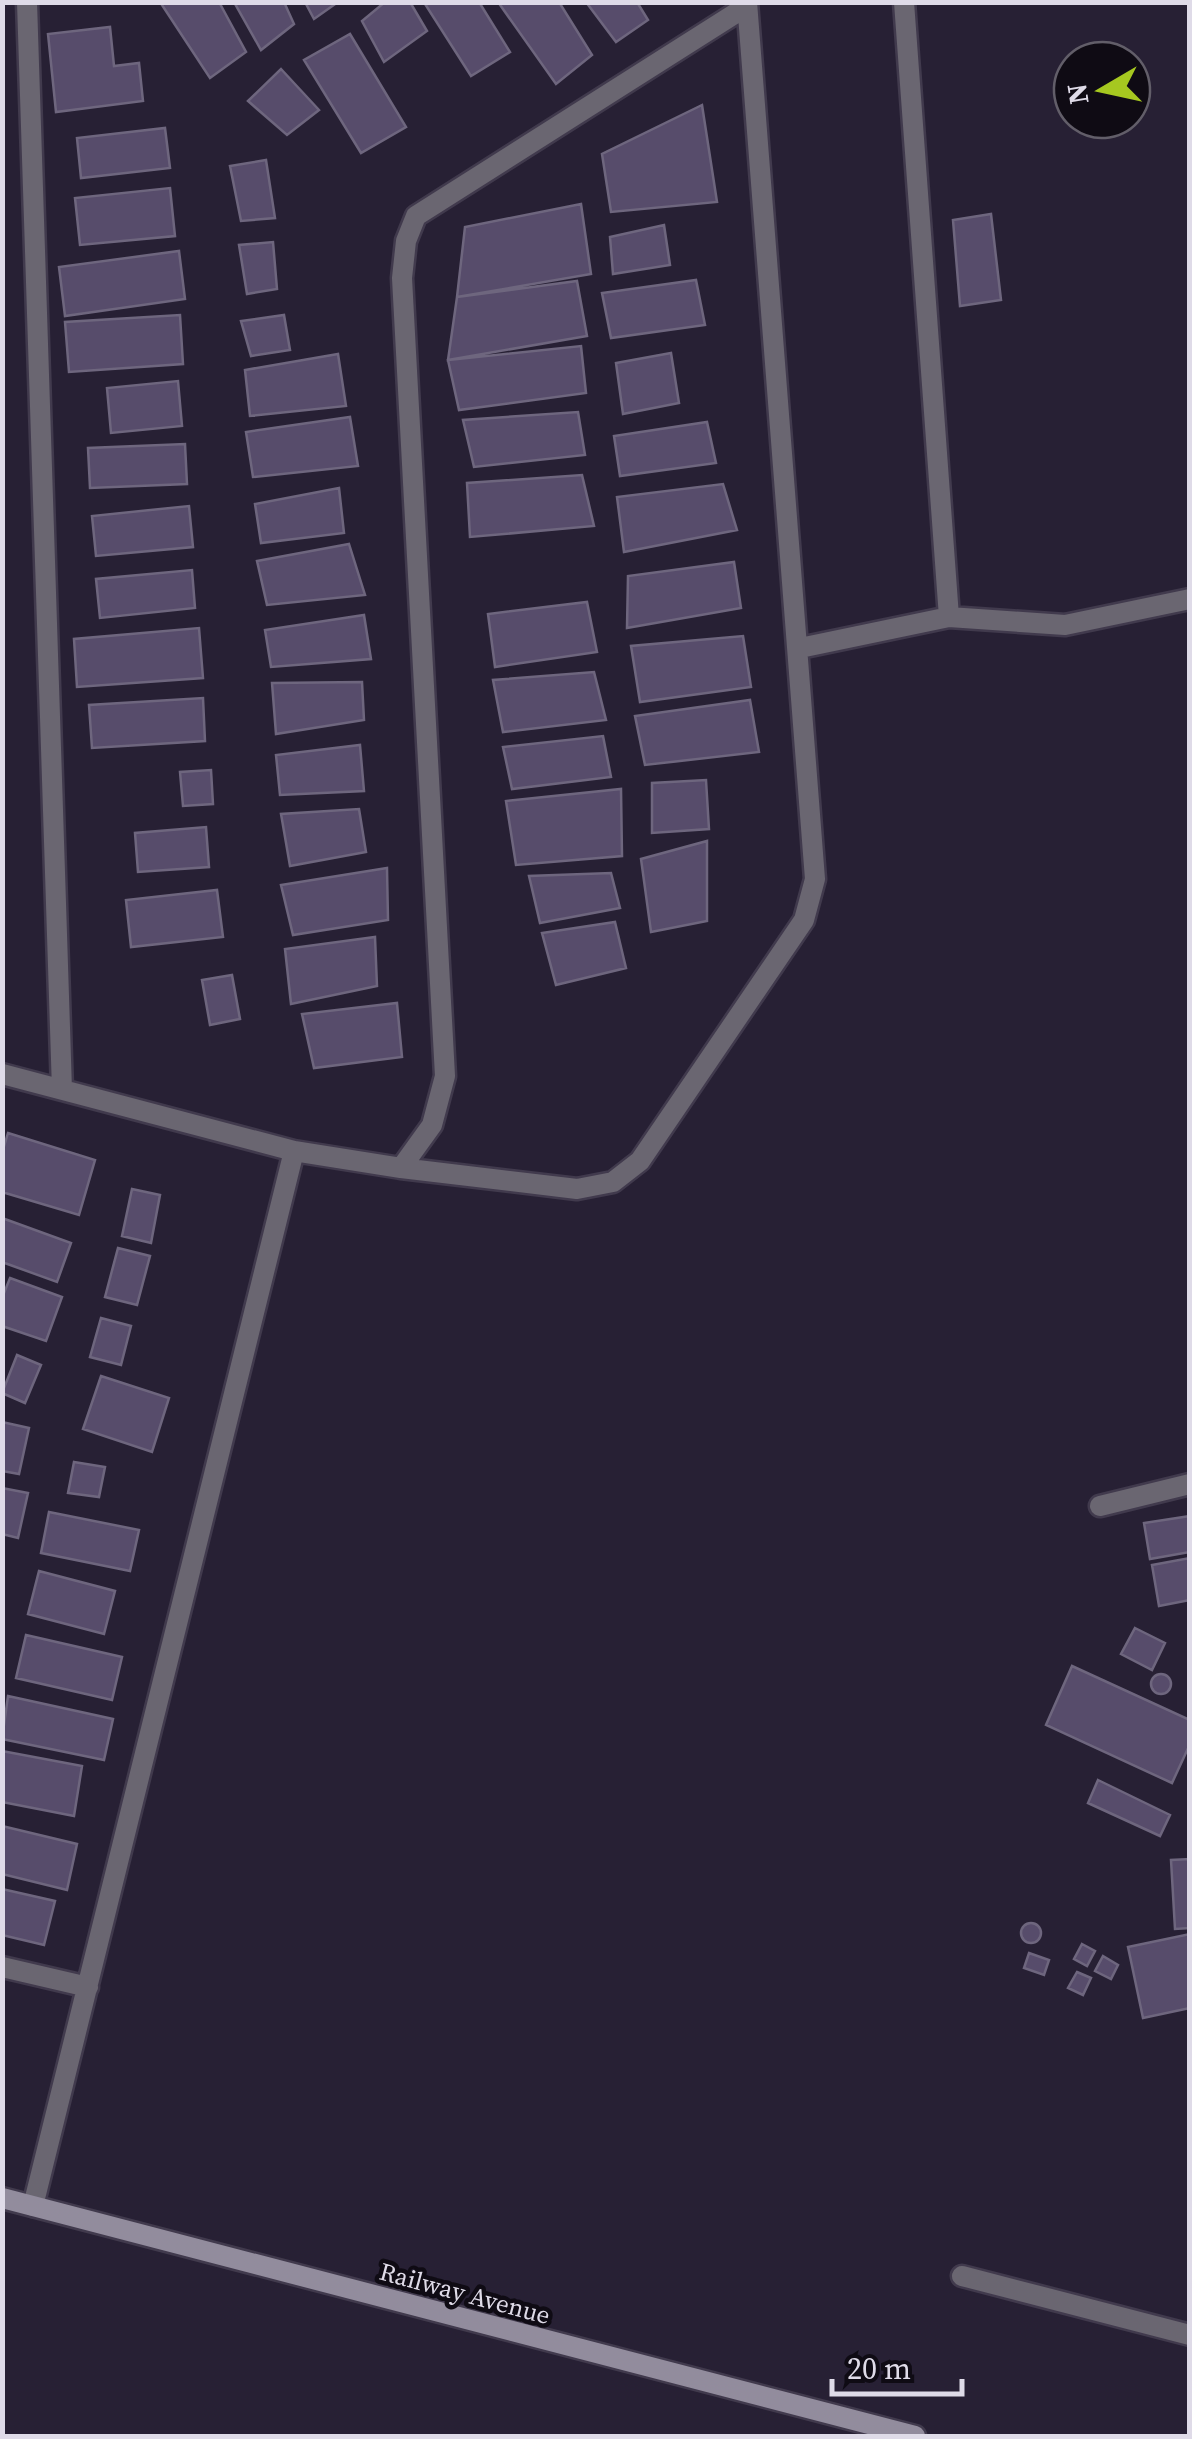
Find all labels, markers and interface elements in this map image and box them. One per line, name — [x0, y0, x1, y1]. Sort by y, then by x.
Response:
north arrow — [1052, 40, 1152, 140]
text: N — [1057, 81, 1098, 107]
street label: Railway Avenue — [376, 2254, 554, 2332]
scale bar — [832, 2334, 962, 2396]
text: 20 m — [847, 2348, 911, 2389]

